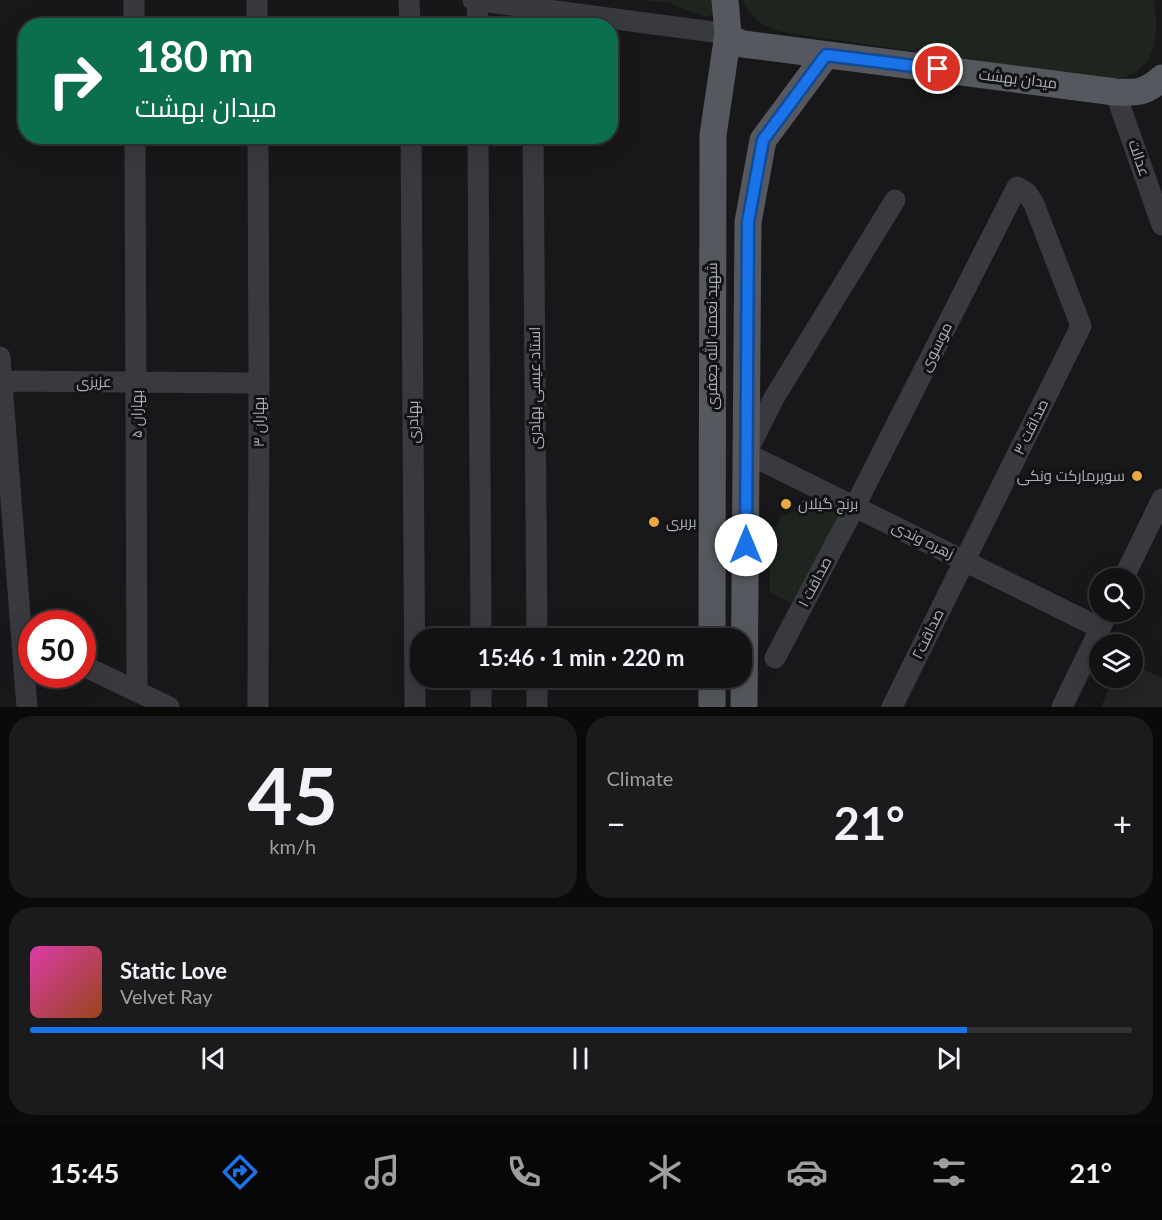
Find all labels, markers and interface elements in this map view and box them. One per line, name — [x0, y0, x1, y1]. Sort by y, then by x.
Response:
text: 180 m — [135, 31, 253, 81]
icon: right — [36, 42, 114, 120]
pin — [912, 43, 963, 94]
icon: arrive — [921, 52, 954, 85]
street label: میدان بهشت — [978, 64, 1058, 94]
text: میدان بهشت — [135, 90, 277, 123]
street label: عدالت — [1125, 137, 1155, 178]
street label: شهید نعمت الله جعفری — [702, 262, 722, 410]
street label: موسوی — [915, 319, 957, 375]
street label: استاد عیسی بهادری — [525, 327, 545, 449]
street label: عزیزی — [76, 372, 112, 392]
street label: بهاران ۵ — [127, 390, 147, 438]
street label: صداقت ۳ — [1009, 396, 1051, 457]
street label: بهاران ۳ — [249, 397, 269, 447]
street label: بهادری — [403, 401, 423, 443]
place label: سوپرمارکت ونکی — [1017, 466, 1125, 486]
marker: سوپرمارکت ونکی — [1130, 469, 1144, 483]
place label: برنج گیلان — [798, 494, 858, 515]
marker: برنج گیلان — [779, 497, 793, 511]
place label: بربری — [666, 512, 696, 532]
position arrow — [714, 513, 778, 577]
marker: بربری — [647, 515, 661, 529]
street label: زهره وندی — [889, 516, 957, 564]
street label: صداقت ۱ — [793, 553, 835, 610]
map controls — [1089, 568, 1143, 688]
button: search — [1089, 568, 1143, 622]
street label: صداقت۲ — [907, 606, 947, 662]
speed limit sign: 50 — [18, 610, 96, 688]
button: layers — [1089, 634, 1143, 688]
text: 15:46 · 1 min · 220 m — [478, 644, 684, 671]
text: 45 — [248, 748, 338, 842]
text: Climate — [607, 766, 673, 790]
text: 21° — [834, 796, 905, 850]
text: − — [607, 803, 626, 843]
text: + — [1113, 803, 1132, 843]
text: km/h — [269, 834, 316, 858]
text: Static Love — [120, 957, 227, 984]
text: Velvet Ray — [120, 984, 213, 1008]
icon: previous — [197, 1042, 230, 1075]
icon: pause — [564, 1042, 597, 1075]
icon: next — [932, 1042, 965, 1075]
icon: directions — [219, 1151, 261, 1193]
icon: music — [361, 1151, 403, 1193]
icon: phone — [503, 1151, 545, 1193]
icon: climate — [644, 1151, 686, 1193]
icon: car — [786, 1151, 828, 1193]
icon: filters — [928, 1151, 970, 1193]
text: 15:45 — [50, 1156, 119, 1189]
text: 21° — [1069, 1156, 1112, 1189]

